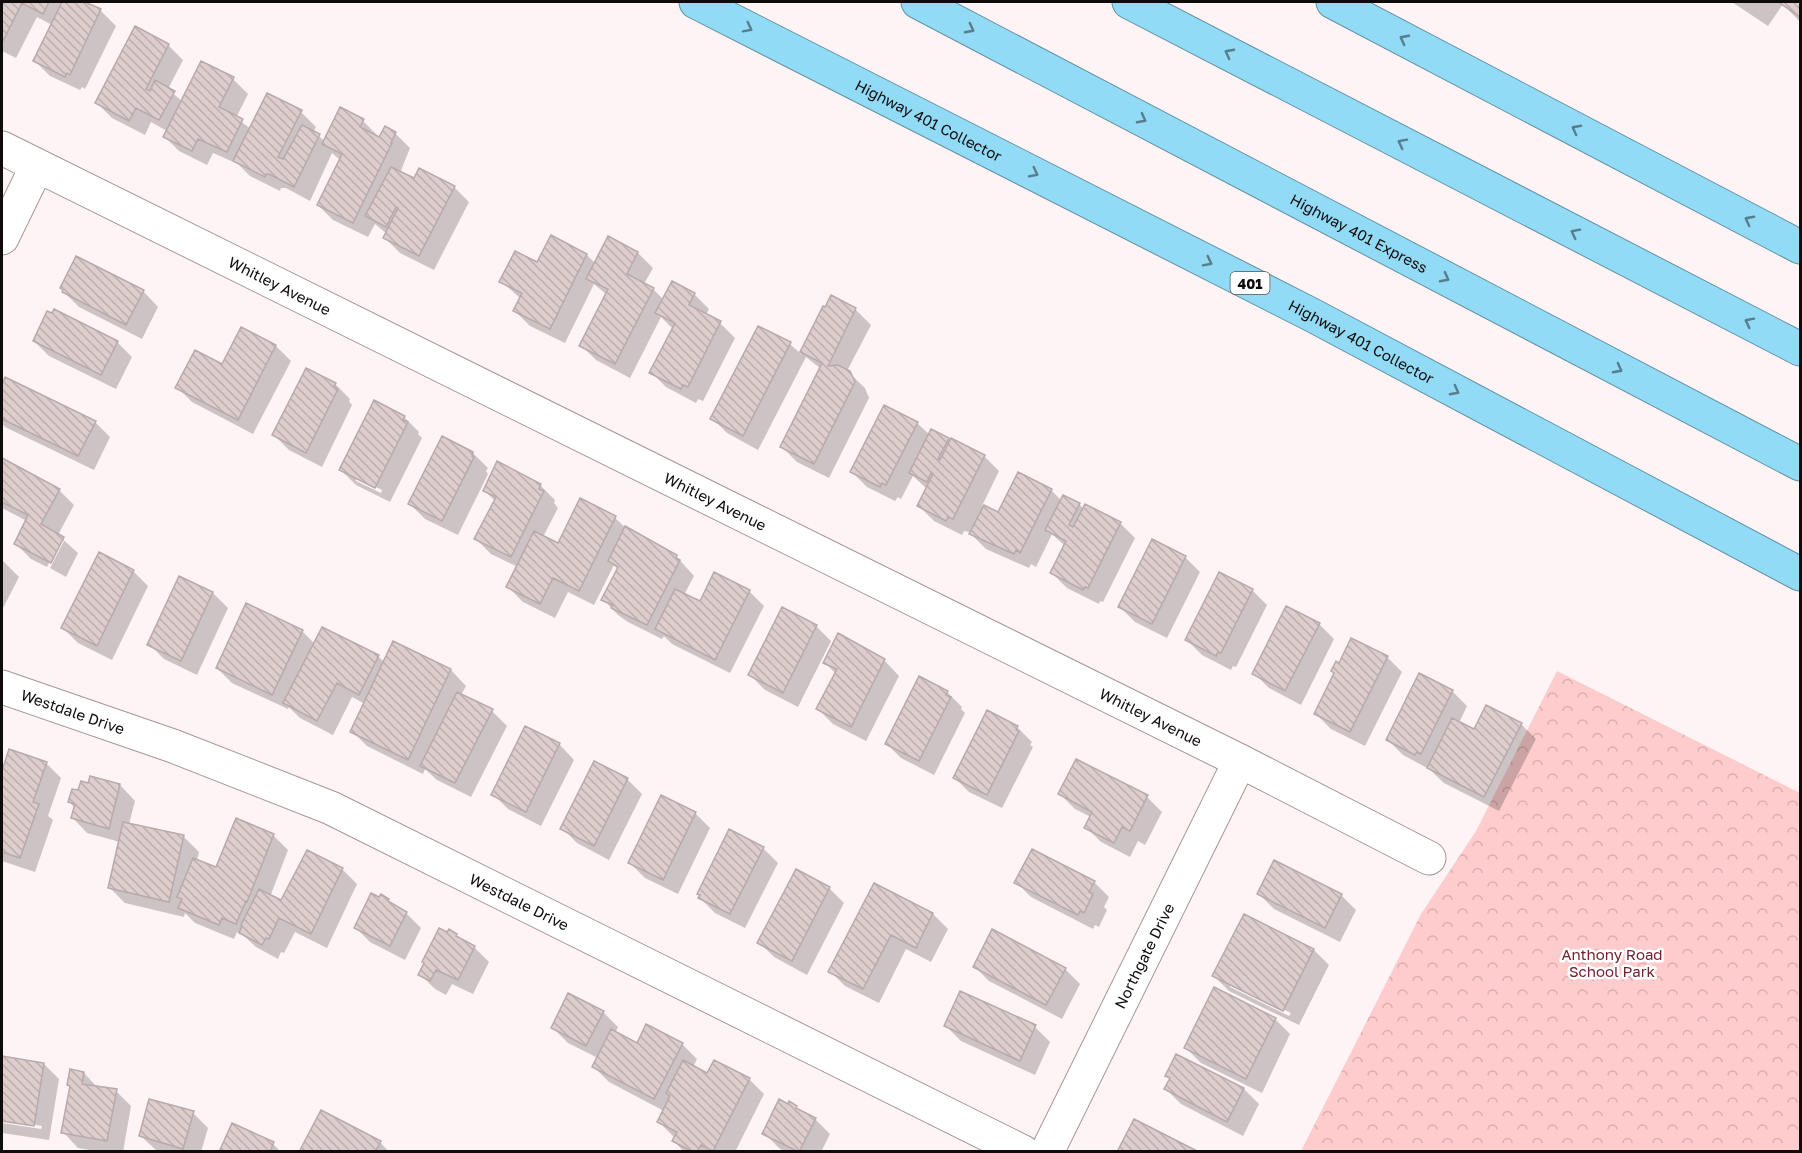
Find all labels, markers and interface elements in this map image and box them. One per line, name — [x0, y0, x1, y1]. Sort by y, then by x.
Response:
one-way arrow — [742, 21, 752, 32]
one-way arrow — [963, 22, 974, 33]
one-way arrow — [1399, 34, 1410, 46]
one-way arrow — [1224, 49, 1235, 61]
street label: Highway 401 Collector — [852, 76, 1005, 165]
one-way arrow — [1136, 112, 1147, 124]
one-way arrow — [1572, 125, 1582, 136]
one-way arrow — [1397, 139, 1408, 151]
one-way arrow — [1028, 166, 1039, 178]
street label: Highway 401 Express — [1287, 190, 1431, 276]
one-way arrow — [1744, 216, 1755, 227]
one-way arrow — [1571, 229, 1582, 240]
street label: Whitley Avenue — [226, 253, 334, 319]
one-way arrow — [1202, 255, 1212, 266]
one-way arrow — [1439, 271, 1449, 282]
road number: 401 — [1230, 272, 1270, 294]
street label: Highway 401 Collector — [1286, 296, 1437, 387]
one-way arrow — [1744, 318, 1755, 330]
one-way arrow — [1612, 361, 1623, 373]
one-way arrow — [1449, 384, 1460, 395]
street label: Whitley Avenue — [661, 468, 770, 534]
street label: Whitley Avenue — [1097, 684, 1205, 750]
street label: Westdale Drive — [19, 685, 127, 738]
street label: Westdale Drive — [467, 869, 572, 934]
street label: Northgate Drive — [1110, 900, 1178, 1011]
park label: Anthony Road School Park — [1561, 945, 1663, 980]

